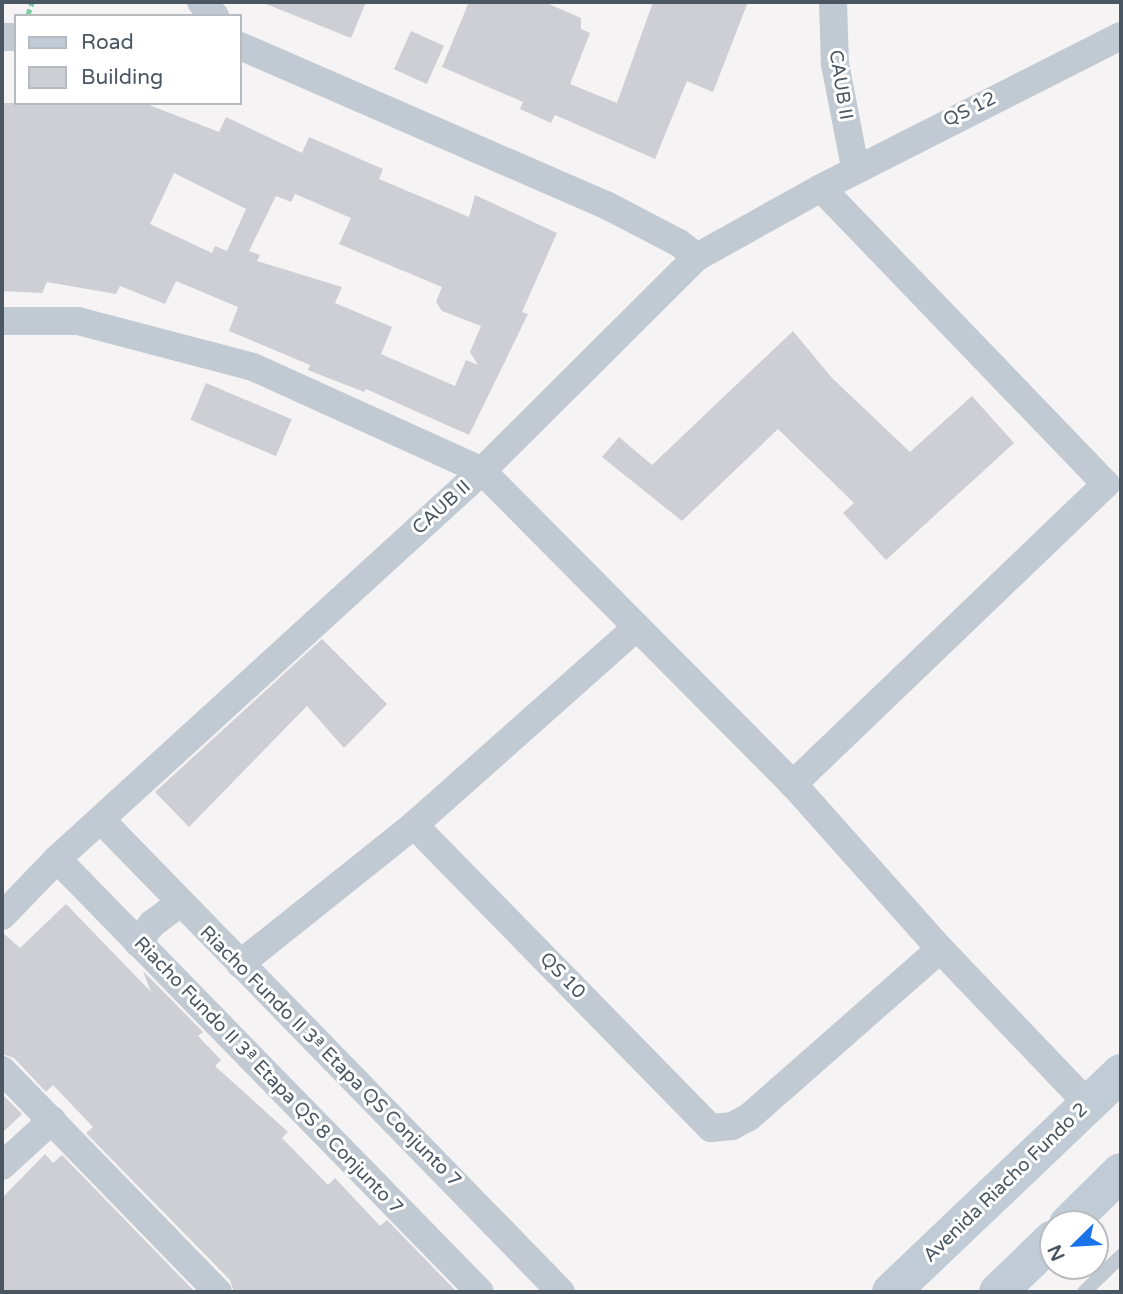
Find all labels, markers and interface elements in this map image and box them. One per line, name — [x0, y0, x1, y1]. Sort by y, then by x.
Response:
legend — [14, 14, 242, 105]
text: Road — [81, 30, 134, 55]
street label: CAUB II — [823, 48, 857, 122]
text: Building — [81, 65, 163, 90]
street label: QS 12 — [940, 87, 1000, 133]
street label: CAUB II — [408, 476, 476, 540]
street label: Riacho Fundo II 3ª Etapa QS Conjunto 7 — [195, 922, 465, 1192]
street label: Riacho Fundo II 3ª Etapa QS 8 Conjunto 7 — [129, 932, 407, 1220]
street label: QS 10 — [534, 948, 590, 1004]
street label: Avenida Riacho Fundo 2 — [919, 1099, 1093, 1267]
north arrow — [1039, 1210, 1109, 1280]
text: N — [1043, 1241, 1070, 1264]

